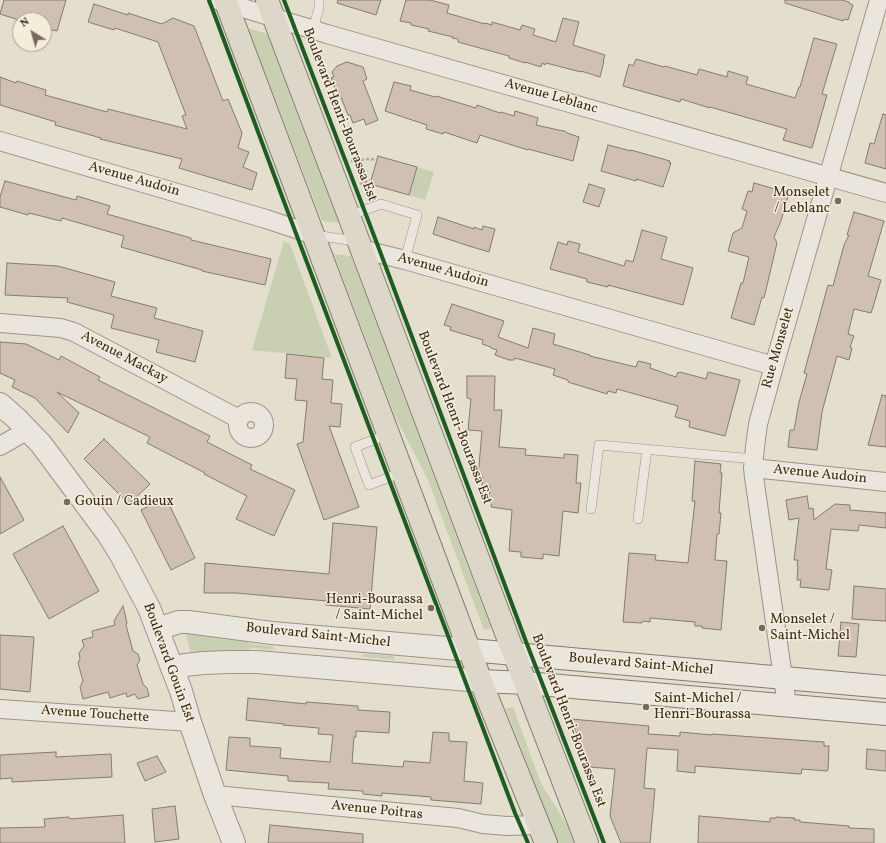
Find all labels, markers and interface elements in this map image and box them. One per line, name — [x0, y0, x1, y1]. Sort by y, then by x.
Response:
north arrow — [12, 12, 52, 52]
text: N — [17, 14, 33, 31]
street label: Boulevard Henri-Bourassa Est — [298, 26, 380, 204]
street label: Avenue Leblanc — [502, 76, 600, 118]
street label: Avenue Audoin — [87, 159, 181, 201]
place label: Monselet / Leblanc — [773, 185, 830, 218]
marker: Monselet / Leblanc — [833, 196, 843, 206]
street label: Avenue Audoin — [396, 250, 490, 292]
street label: Rue Monselet — [759, 305, 799, 391]
street label: Avenue Mackay — [78, 328, 170, 388]
street label: Boulevard Henri-Bourassa Est — [413, 329, 495, 507]
street label: Avenue Audoin — [772, 462, 868, 488]
place label: Gouin / Cadieux — [75, 494, 174, 510]
marker: Gouin / Cadieux — [62, 497, 72, 507]
place label: Henri-Bourassa / Saint-Michel — [326, 592, 423, 624]
street label: Boulevard Gouin Est — [139, 601, 197, 725]
marker: Henri-Bourassa / Saint-Michel — [426, 603, 436, 613]
place label: Monselet / Saint-Michel — [770, 612, 850, 644]
street label: Boulevard Saint-Michel — [245, 620, 391, 652]
marker: Monselet / Saint-Michel — [757, 623, 767, 633]
street label: Boulevard Henri-Bourassa Est — [527, 632, 609, 810]
street label: Boulevard Saint-Michel — [568, 650, 714, 680]
place label: Saint-Michel / Henri-Bourassa — [654, 691, 751, 724]
marker: Saint-Michel / Henri-Bourassa — [641, 702, 651, 712]
street label: Avenue Touchette — [40, 703, 150, 727]
street label: Avenue Poitras — [330, 798, 424, 824]

